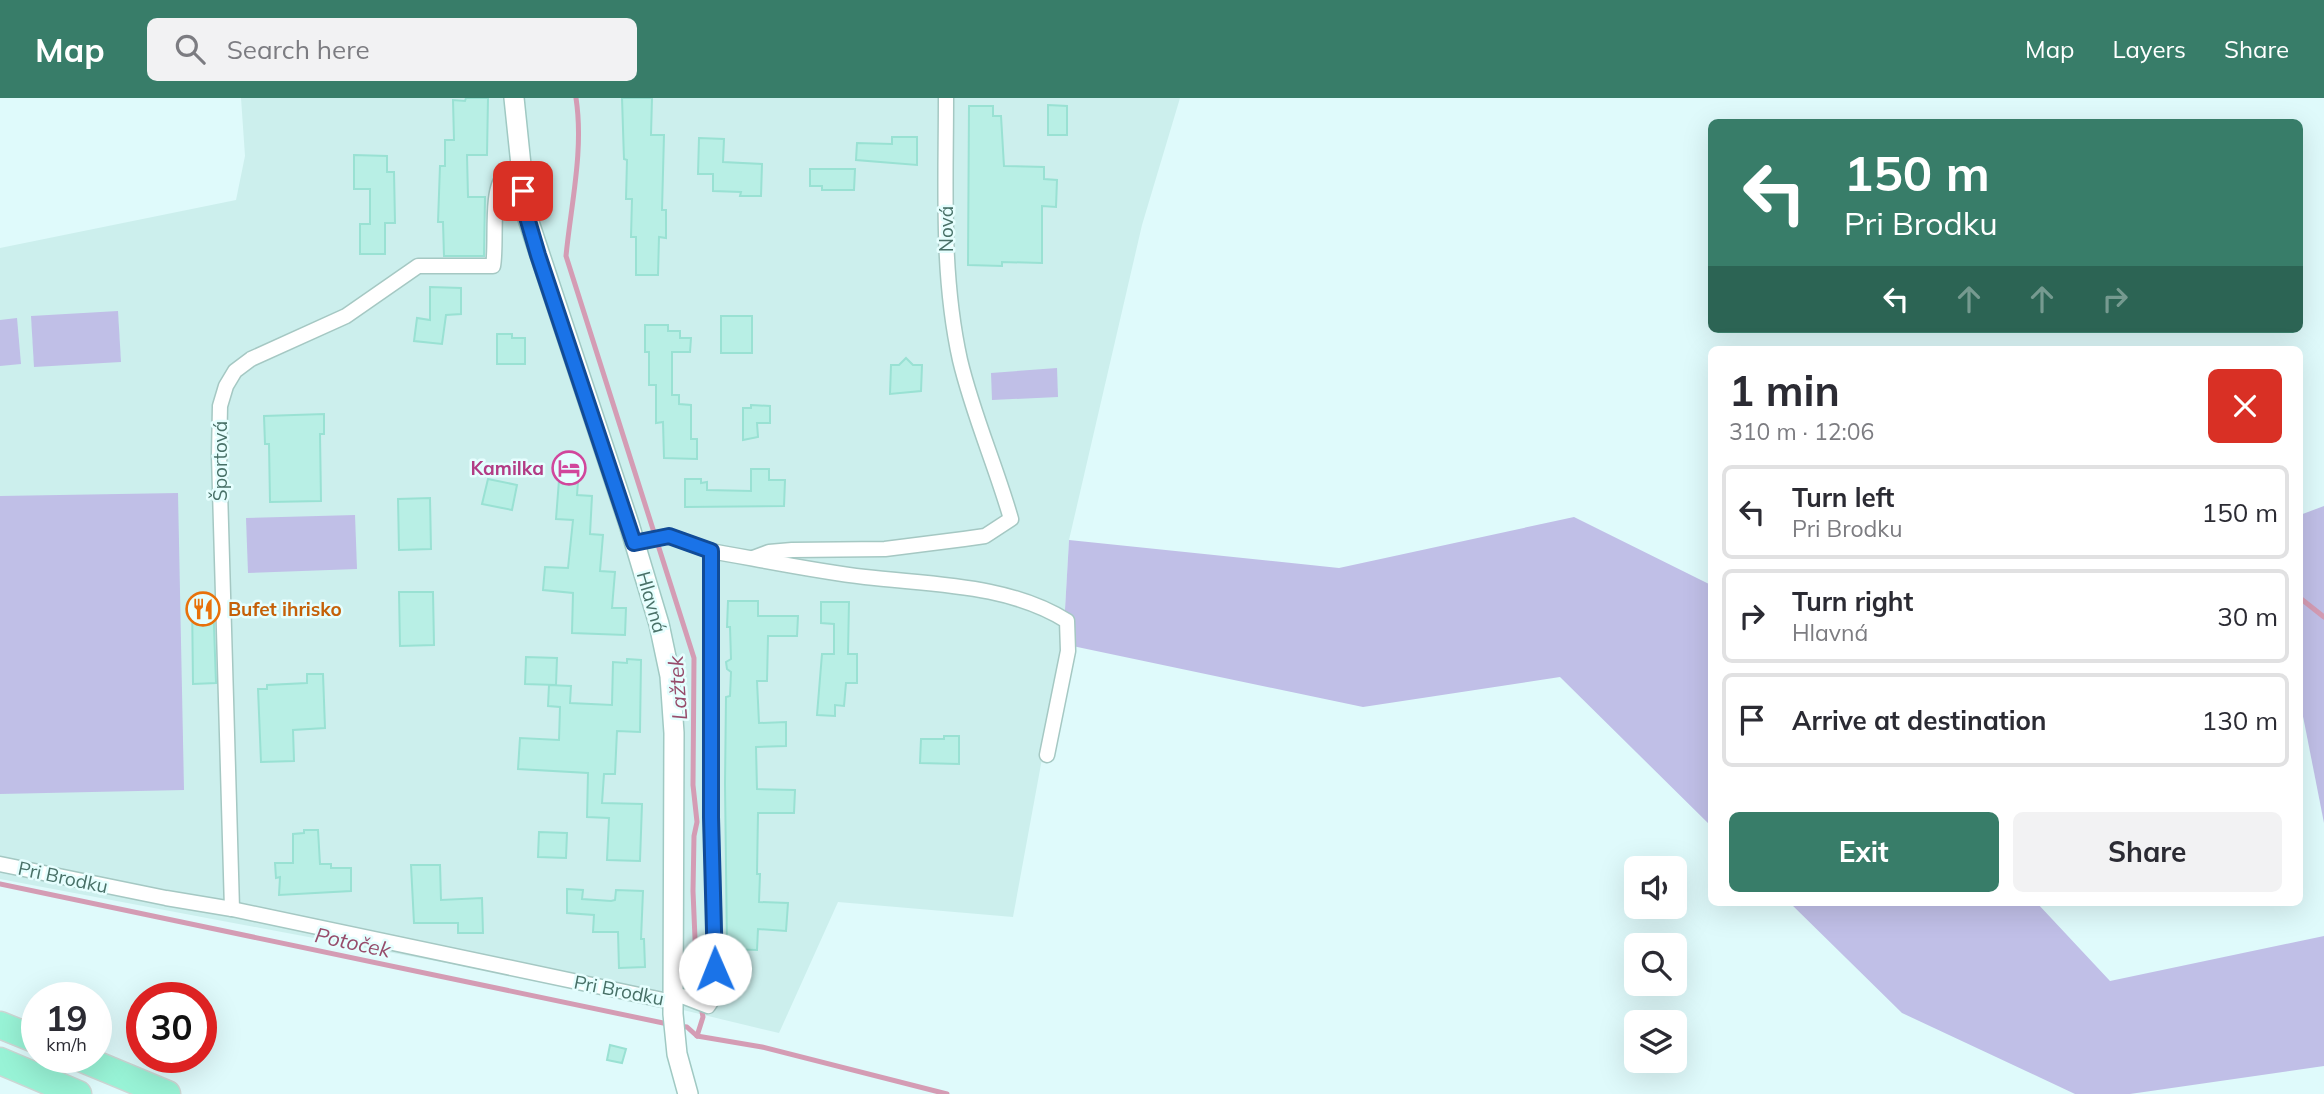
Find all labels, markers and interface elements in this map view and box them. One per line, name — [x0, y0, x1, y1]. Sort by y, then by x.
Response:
search box — [147, 18, 637, 81]
text: Map — [35, 29, 105, 70]
icon: search — [171, 30, 209, 68]
text: Search here — [227, 33, 370, 66]
text: Map — [2025, 34, 2074, 64]
text: Layers — [2112, 34, 2186, 64]
text: Share — [2224, 34, 2289, 64]
text: 150 m — [1844, 142, 1990, 203]
icon: left — [1729, 147, 1820, 238]
pin — [493, 161, 553, 221]
icon: arrive — [504, 172, 542, 210]
text: Pri Brodku — [1844, 203, 1998, 243]
street label: Nová — [934, 206, 958, 252]
icon: left — [1877, 280, 1915, 318]
icon: ahead — [1950, 280, 1988, 318]
icon: ahead — [2023, 280, 2061, 318]
icon: right — [2096, 280, 2134, 318]
text: 1 min — [1729, 364, 1840, 417]
button: close — [2208, 369, 2282, 443]
text: 310 m · 12:06 — [1729, 417, 1874, 446]
street label: Športová — [208, 421, 232, 501]
hotel icon: Kamilka — [550, 449, 588, 487]
place label: Kamilka — [470, 456, 544, 480]
text: Turn left — [1792, 481, 1894, 514]
icon: left — [1733, 493, 1771, 531]
text: 150 m — [2202, 496, 2278, 529]
text: Pri Brodku — [1792, 514, 1902, 543]
street label: Hlavná — [632, 568, 672, 636]
text: Turn right — [1792, 585, 1913, 618]
restaurant icon: Bufet ihrisko — [184, 590, 222, 628]
place label: Bufet ihrisko — [228, 597, 342, 621]
icon: right — [1733, 597, 1771, 635]
text: 30 m — [2217, 600, 2278, 633]
text: Hlavná — [1792, 618, 1868, 647]
water label: Lažtek — [662, 654, 692, 721]
icon: arrive — [1733, 701, 1771, 739]
text: Arrive at destination — [1792, 704, 2047, 737]
text: 130 m — [2202, 704, 2278, 737]
button: Exit — [1729, 812, 1999, 892]
button: Share — [2013, 812, 2282, 892]
street label: Pri Brodku — [16, 856, 110, 898]
map controls — [1624, 856, 1687, 1073]
button: sound — [1624, 856, 1687, 919]
water label: Potoček — [313, 921, 394, 963]
position arrow — [678, 932, 752, 1006]
button: search — [1624, 933, 1687, 996]
street label: Pri Brodku — [572, 970, 666, 1010]
speed limit sign: 30 — [126, 982, 217, 1073]
text: 19 — [45, 996, 88, 1040]
button: layers — [1624, 1010, 1687, 1073]
text: km/h — [46, 1033, 87, 1056]

